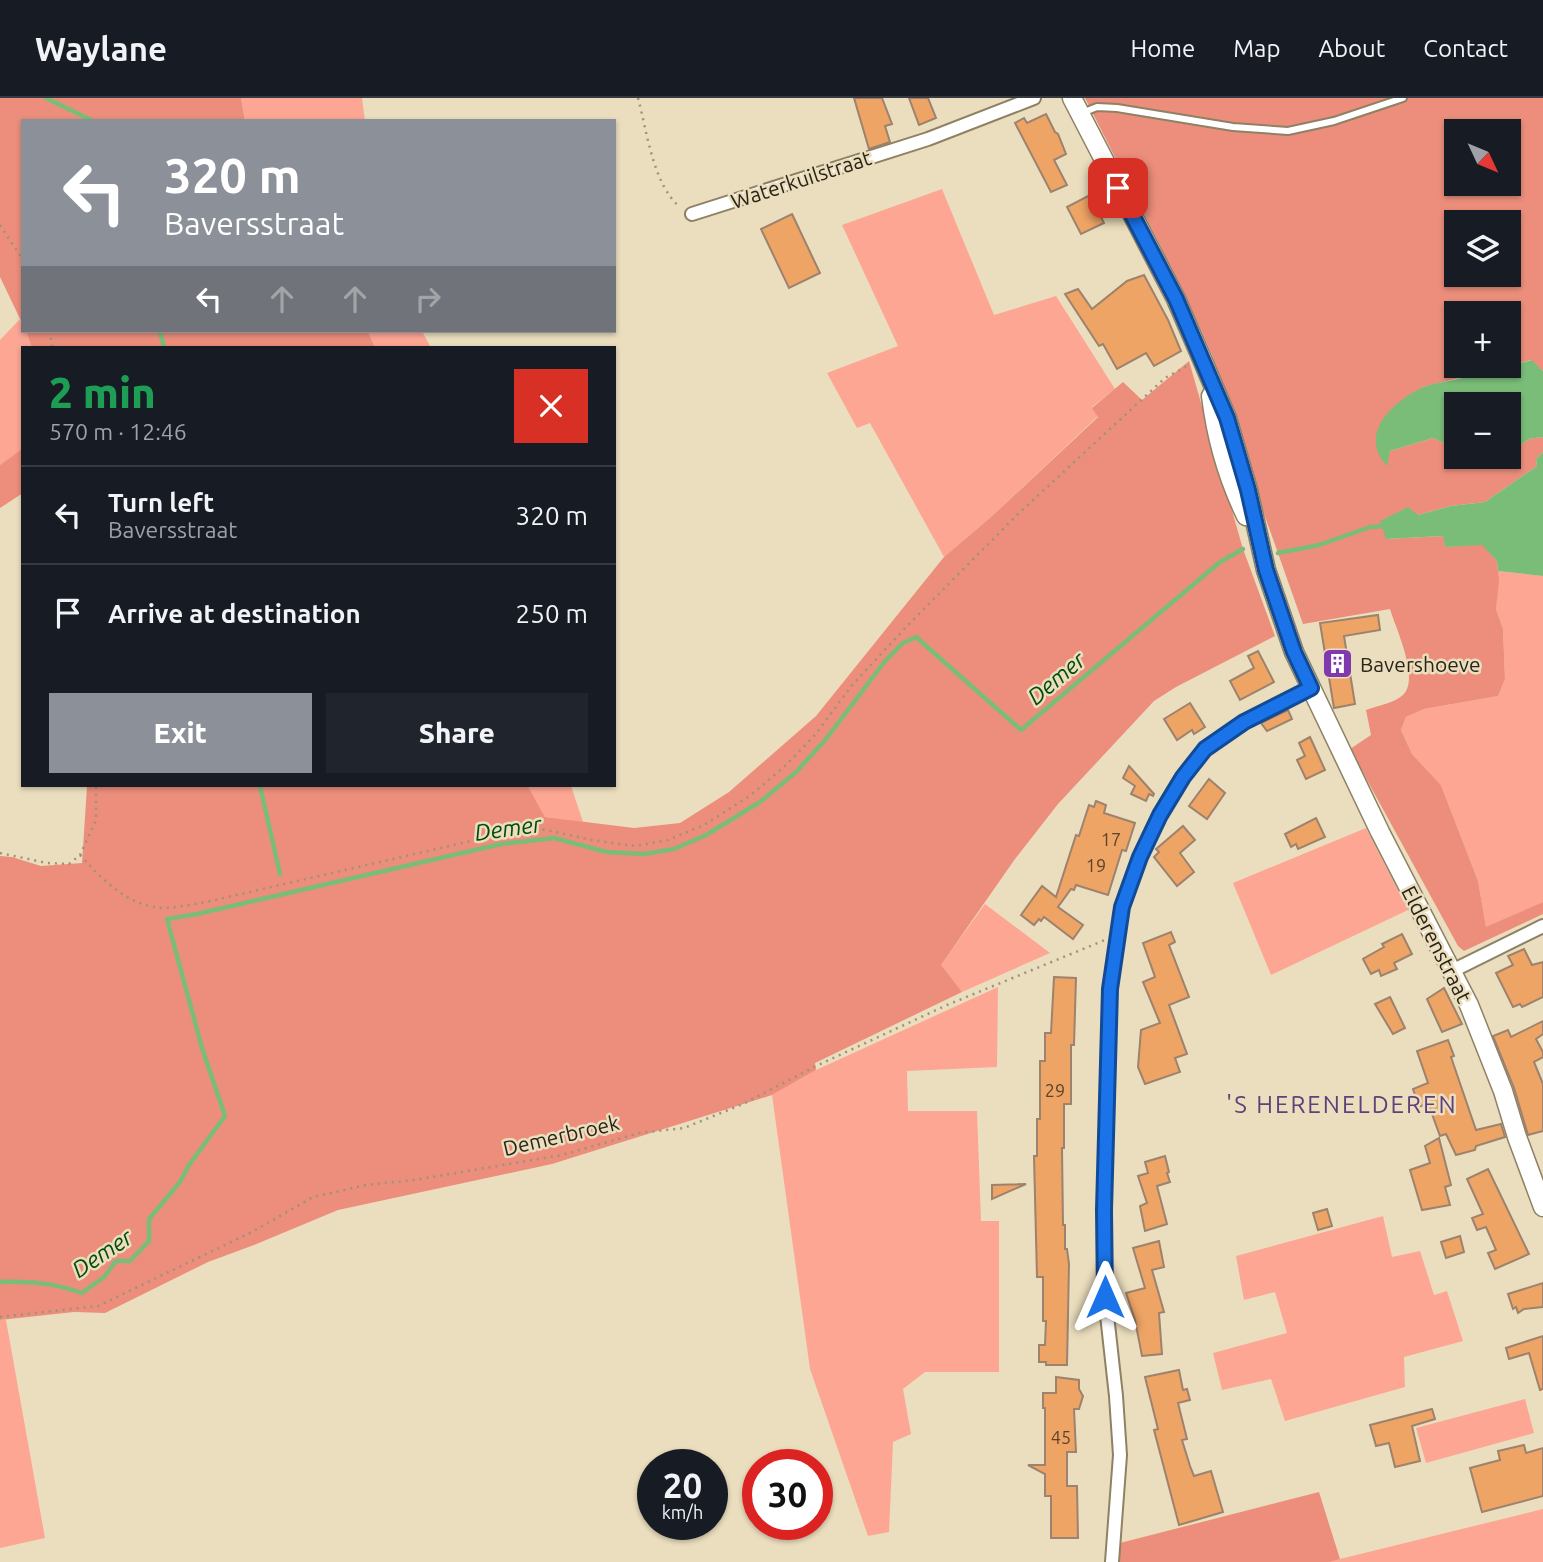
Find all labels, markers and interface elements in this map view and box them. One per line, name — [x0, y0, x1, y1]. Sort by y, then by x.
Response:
text: Waylane — [35, 30, 167, 67]
text: Home — [1130, 35, 1195, 62]
text: Map — [1233, 35, 1280, 62]
text: About — [1318, 35, 1385, 62]
text: Contact — [1423, 35, 1508, 62]
north arrow — [1444, 119, 1521, 196]
map controls — [1444, 119, 1521, 469]
street label: Waterkuilstraat — [728, 145, 874, 213]
icon: left — [49, 147, 140, 238]
text: 320 m — [164, 147, 301, 202]
pin — [1088, 158, 1148, 218]
icon: arrive — [1099, 169, 1137, 207]
text: Baversstraat — [164, 205, 344, 241]
button: layers — [1444, 210, 1521, 287]
icon: left — [190, 280, 228, 318]
icon: ahead — [263, 280, 301, 318]
icon: ahead — [336, 280, 374, 318]
icon: right — [409, 280, 447, 318]
button: + — [1444, 301, 1521, 378]
text: 2 min — [49, 369, 156, 416]
button: close — [514, 369, 588, 443]
button: − — [1444, 392, 1521, 469]
text: 570 m · 12:46 — [49, 419, 187, 444]
text: Turn left — [108, 488, 214, 517]
icon: left — [49, 496, 87, 534]
text: 320 m — [516, 501, 588, 530]
text: Baversstraat — [108, 517, 237, 542]
icon: arrive — [49, 594, 87, 632]
text: Arrive at destination — [108, 599, 361, 628]
text: 250 m — [516, 599, 588, 628]
water label: Demer — [1022, 646, 1091, 709]
building icon: Bavershoeve — [1320, 647, 1354, 681]
place label: Bavershoeve — [1360, 652, 1481, 676]
button: Exit — [49, 693, 312, 773]
button: Share — [326, 693, 588, 773]
water label: Demer — [473, 811, 544, 845]
house number: 17 — [1101, 829, 1121, 849]
house number: 19 — [1086, 855, 1106, 875]
street label: Elderenstraat — [1397, 882, 1477, 1006]
house number: 29 — [1045, 1080, 1065, 1100]
district label: 'S HERENELDEREN — [1226, 1091, 1458, 1118]
street label: Demerbroek — [500, 1110, 622, 1160]
water label: Demer — [67, 1223, 138, 1282]
position arrow — [1068, 1260, 1142, 1334]
house number: 45 — [1051, 1427, 1071, 1447]
speed limit sign: 30 — [742, 1449, 833, 1540]
text: 20 — [663, 1465, 702, 1505]
text: km/h — [662, 1502, 703, 1522]

